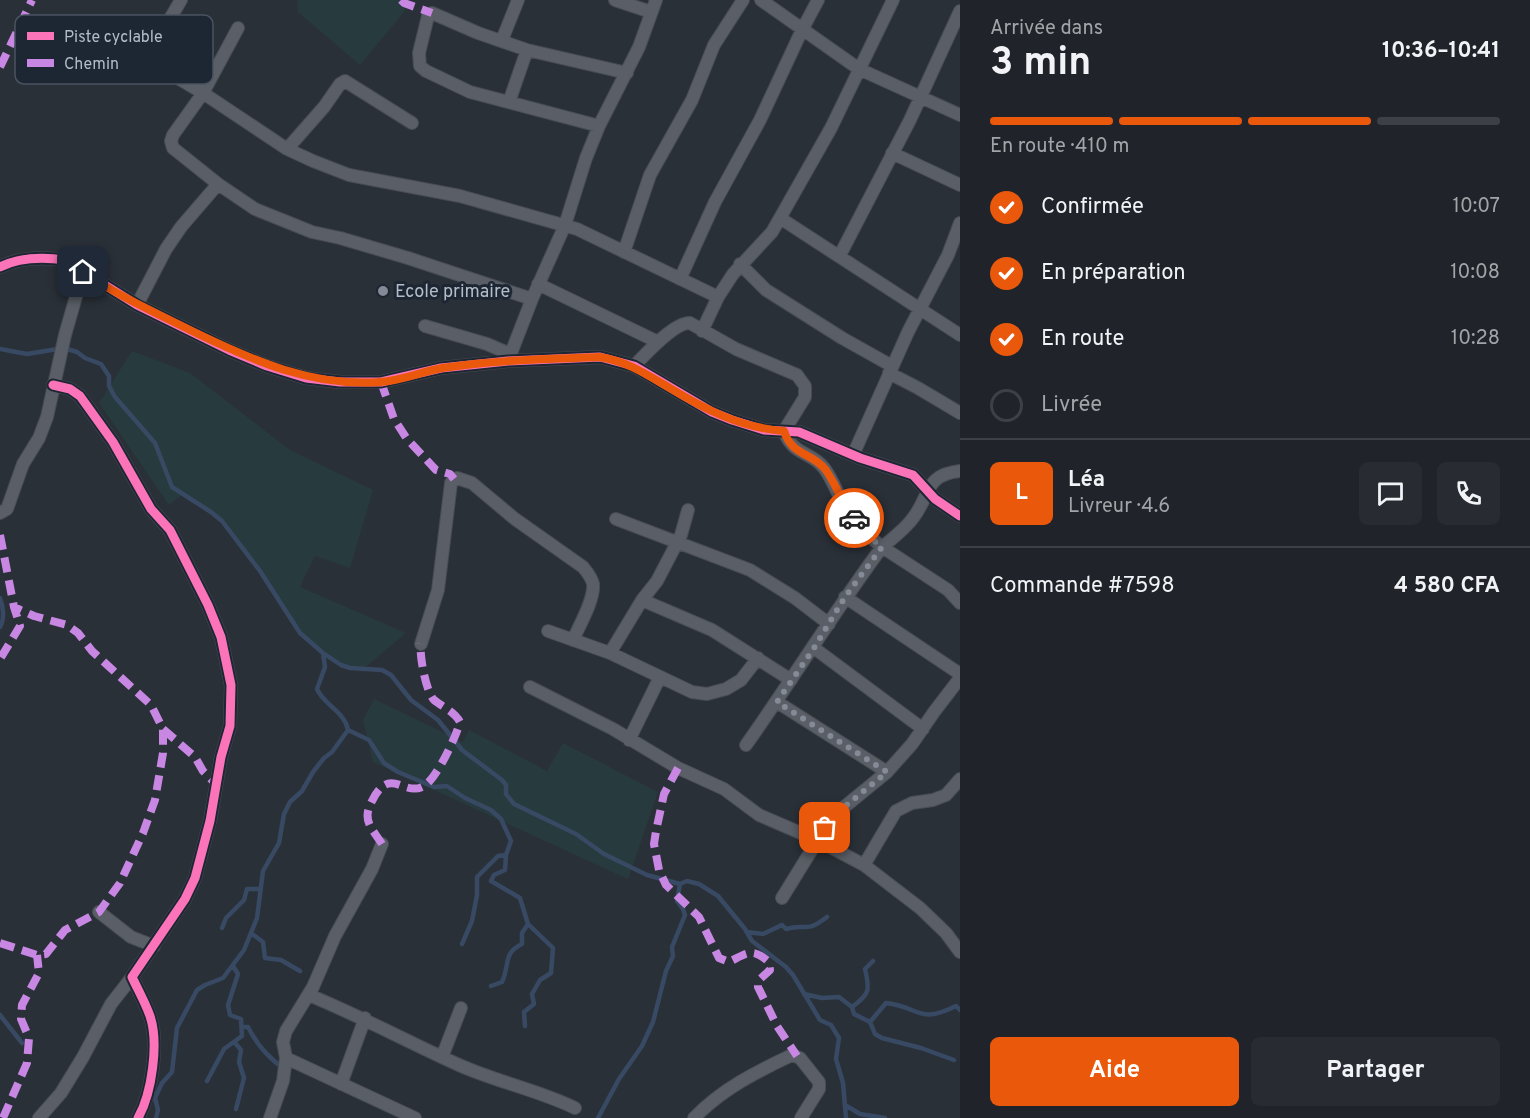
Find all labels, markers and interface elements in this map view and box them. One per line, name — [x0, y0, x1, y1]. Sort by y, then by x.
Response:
legend — [15, 15, 213, 84]
text: Arrivée dans — [990, 16, 1103, 42]
text: Piste cyclable — [64, 28, 163, 48]
text: 10:36–10:41 — [1382, 38, 1500, 65]
text: 3 min — [990, 40, 1091, 89]
text: Chemin — [64, 55, 119, 75]
text: En route · 410 m — [990, 134, 1129, 160]
icon: check — [990, 191, 1023, 224]
text: Confirmée — [1041, 194, 1144, 221]
text: 10:07 — [1453, 194, 1500, 220]
pin — [57, 246, 108, 297]
icon: home — [66, 255, 99, 288]
icon: check — [990, 257, 1023, 290]
text: En préparation — [1041, 260, 1186, 287]
text: 10:08 — [1450, 260, 1500, 286]
place label: Ecole primaire — [395, 281, 510, 304]
marker: Ecole primaire — [376, 284, 390, 298]
icon: check — [990, 323, 1023, 356]
text: En route — [1041, 326, 1124, 353]
text: 10:28 — [1451, 326, 1500, 352]
text: Livrée — [1041, 392, 1102, 419]
button: chat — [1359, 462, 1422, 525]
button: phone — [1437, 462, 1500, 525]
text: Léa — [1068, 467, 1105, 494]
text: L — [1015, 480, 1028, 507]
courier — [824, 488, 884, 548]
text: Livreur · 4.6 — [1068, 494, 1170, 520]
icon: car — [838, 502, 871, 535]
text: Commande #7598 — [990, 573, 1175, 600]
text: 4 580 CFA — [1394, 573, 1500, 600]
pin — [799, 802, 850, 853]
icon: bag — [808, 811, 841, 844]
button: Aide — [990, 1037, 1239, 1106]
button: Partager — [1251, 1037, 1500, 1106]

